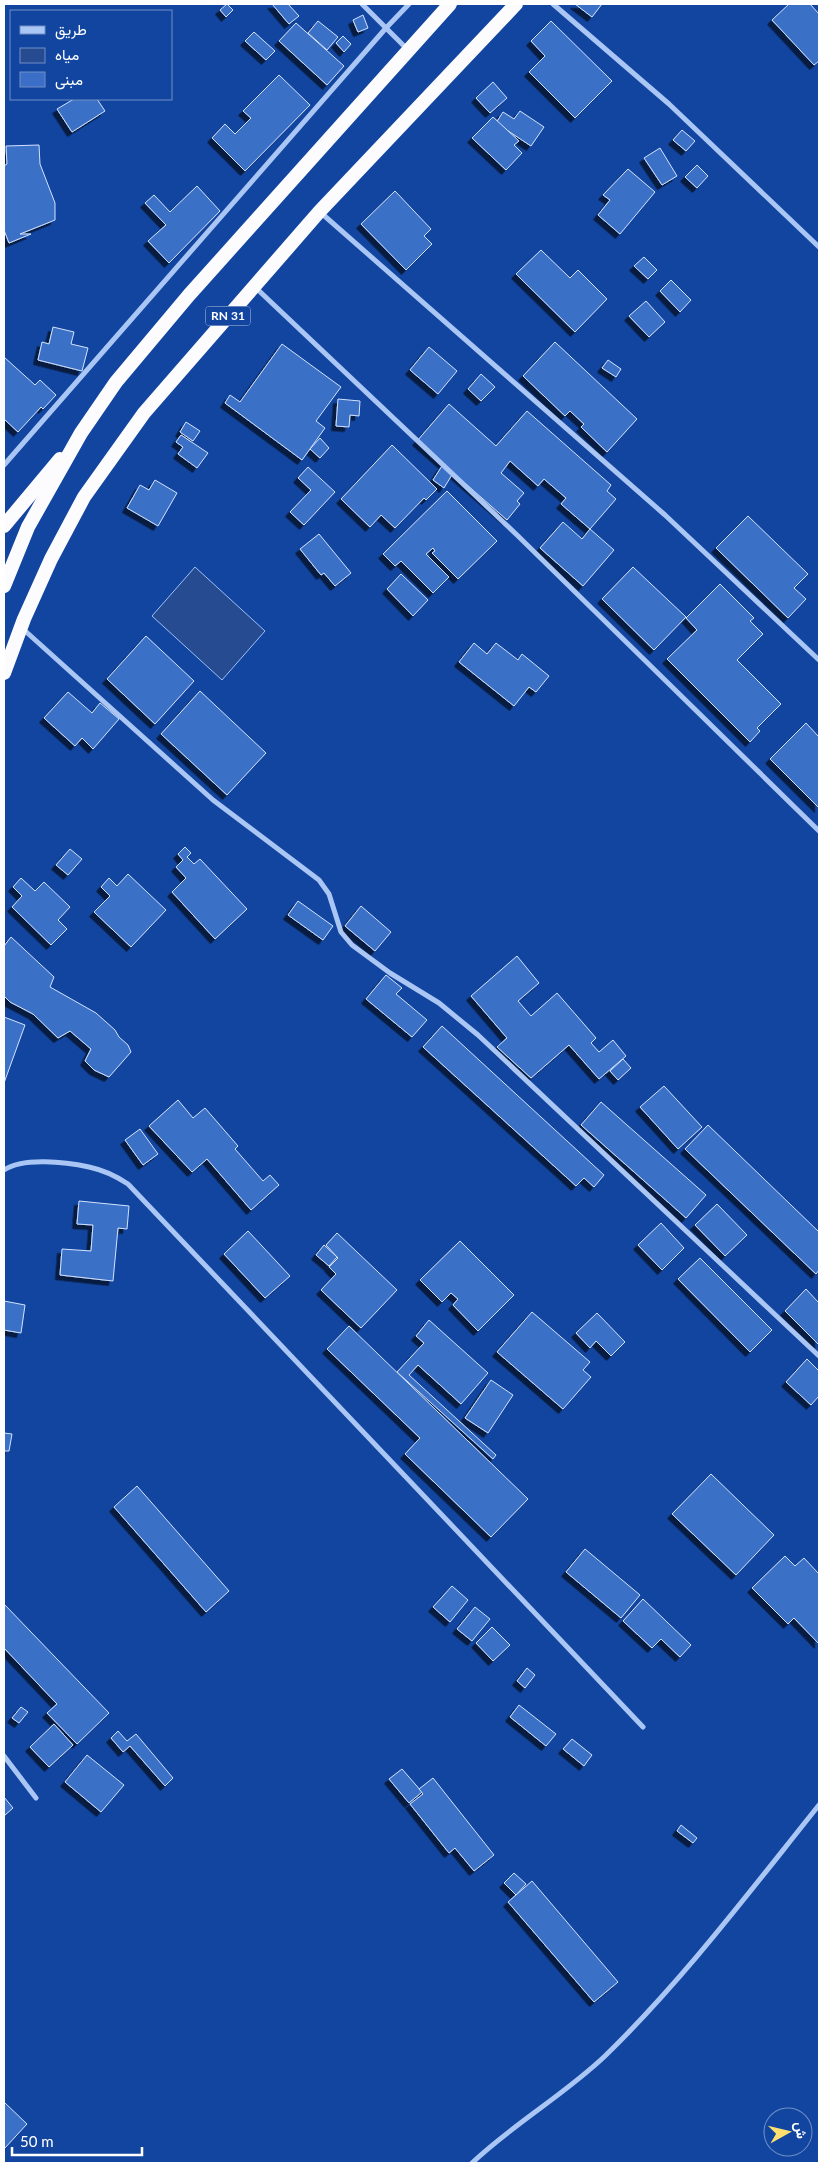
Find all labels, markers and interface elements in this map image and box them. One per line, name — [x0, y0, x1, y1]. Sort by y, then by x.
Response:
legend — [10, 10, 172, 100]
text: طريق — [55, 20, 87, 40]
text: مياه — [55, 45, 79, 64]
text: مبنى — [55, 70, 83, 90]
road number: RN 31 — [206, 306, 250, 326]
north arrow — [763, 2107, 813, 2157]
text: ش — [791, 2121, 811, 2140]
scale bar — [12, 2124, 142, 2156]
text: 50 m — [20, 2132, 54, 2150]

